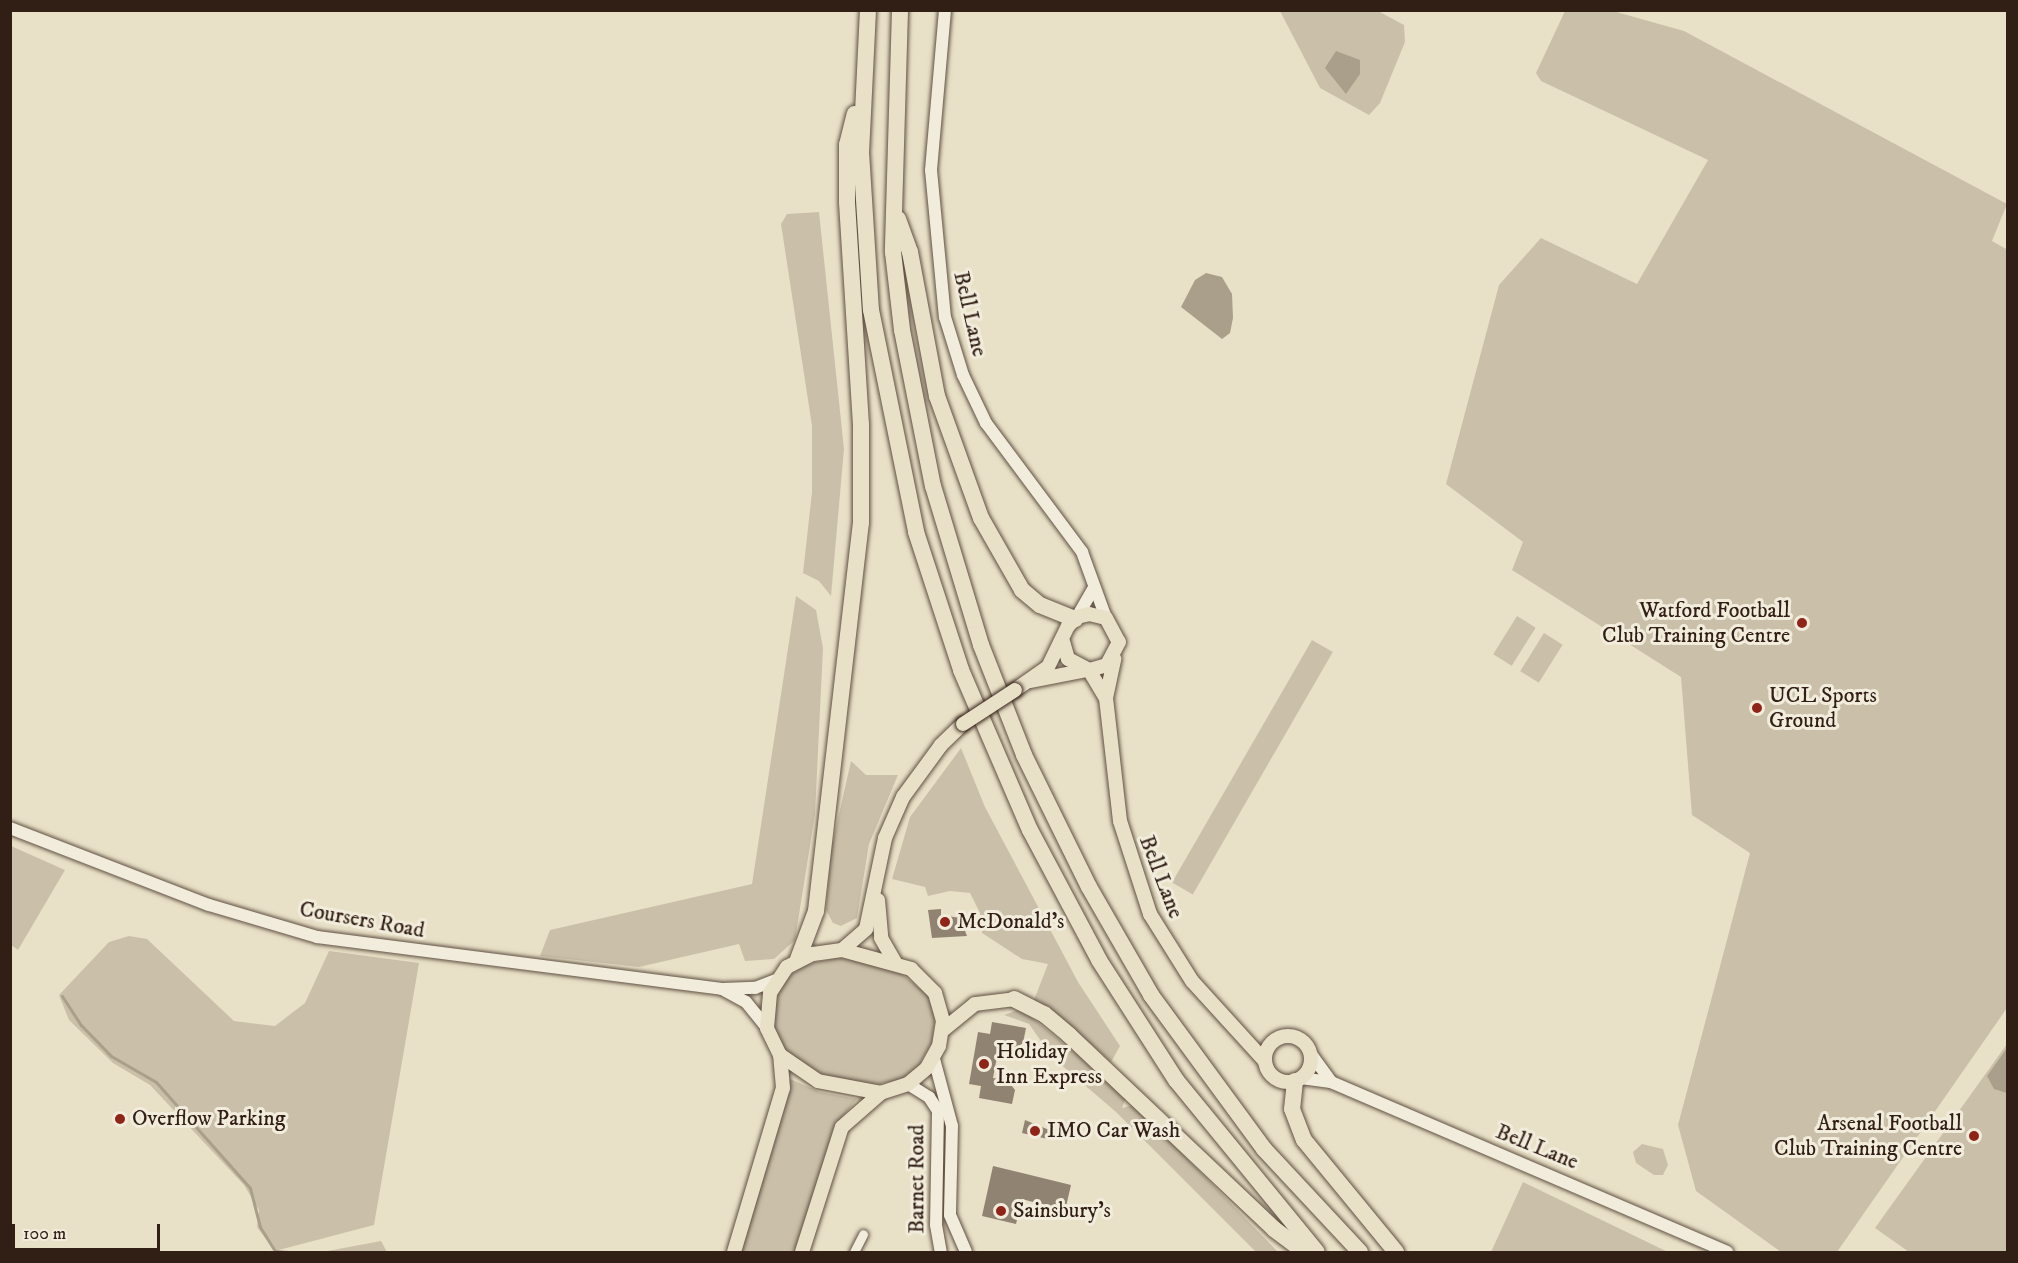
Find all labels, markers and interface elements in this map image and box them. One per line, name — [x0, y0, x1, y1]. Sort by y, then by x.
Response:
street label: Bell Lane — [947, 269, 993, 359]
place label: Watford Football Club Training Centre — [1602, 597, 1790, 648]
marker: Watford Football Club Training Centre — [1795, 616, 1809, 630]
place label: UCL Sports Ground — [1769, 682, 1877, 734]
marker: UCL Sports Ground — [1750, 701, 1764, 715]
street label: Bell Lane — [1133, 832, 1189, 922]
street label: Coursers Road — [297, 896, 427, 944]
place label: McDonald's — [957, 909, 1064, 935]
marker: McDonald's — [938, 915, 952, 929]
place label: Holiday Inn Express — [996, 1038, 1102, 1090]
marker: Holiday Inn Express — [977, 1057, 991, 1071]
place label: Overflow Parking — [132, 1106, 285, 1132]
place label: Arsenal Football Club Training Centre — [1774, 1110, 1962, 1162]
marker: Overflow Parking — [113, 1112, 127, 1126]
place label: IMO Car Wash — [1047, 1118, 1180, 1144]
street label: Bell Lane — [1492, 1119, 1582, 1175]
street label: Barnet Road — [904, 1124, 930, 1234]
marker: IMO Car Wash — [1028, 1124, 1042, 1138]
marker: Arsenal Football Club Training Centre — [1967, 1129, 1981, 1143]
place label: Sainsbury's — [1013, 1198, 1111, 1224]
marker: Sainsbury's — [994, 1204, 1008, 1218]
scale bar — [15, 1212, 164, 1250]
text: 100 m — [23, 1223, 66, 1245]

